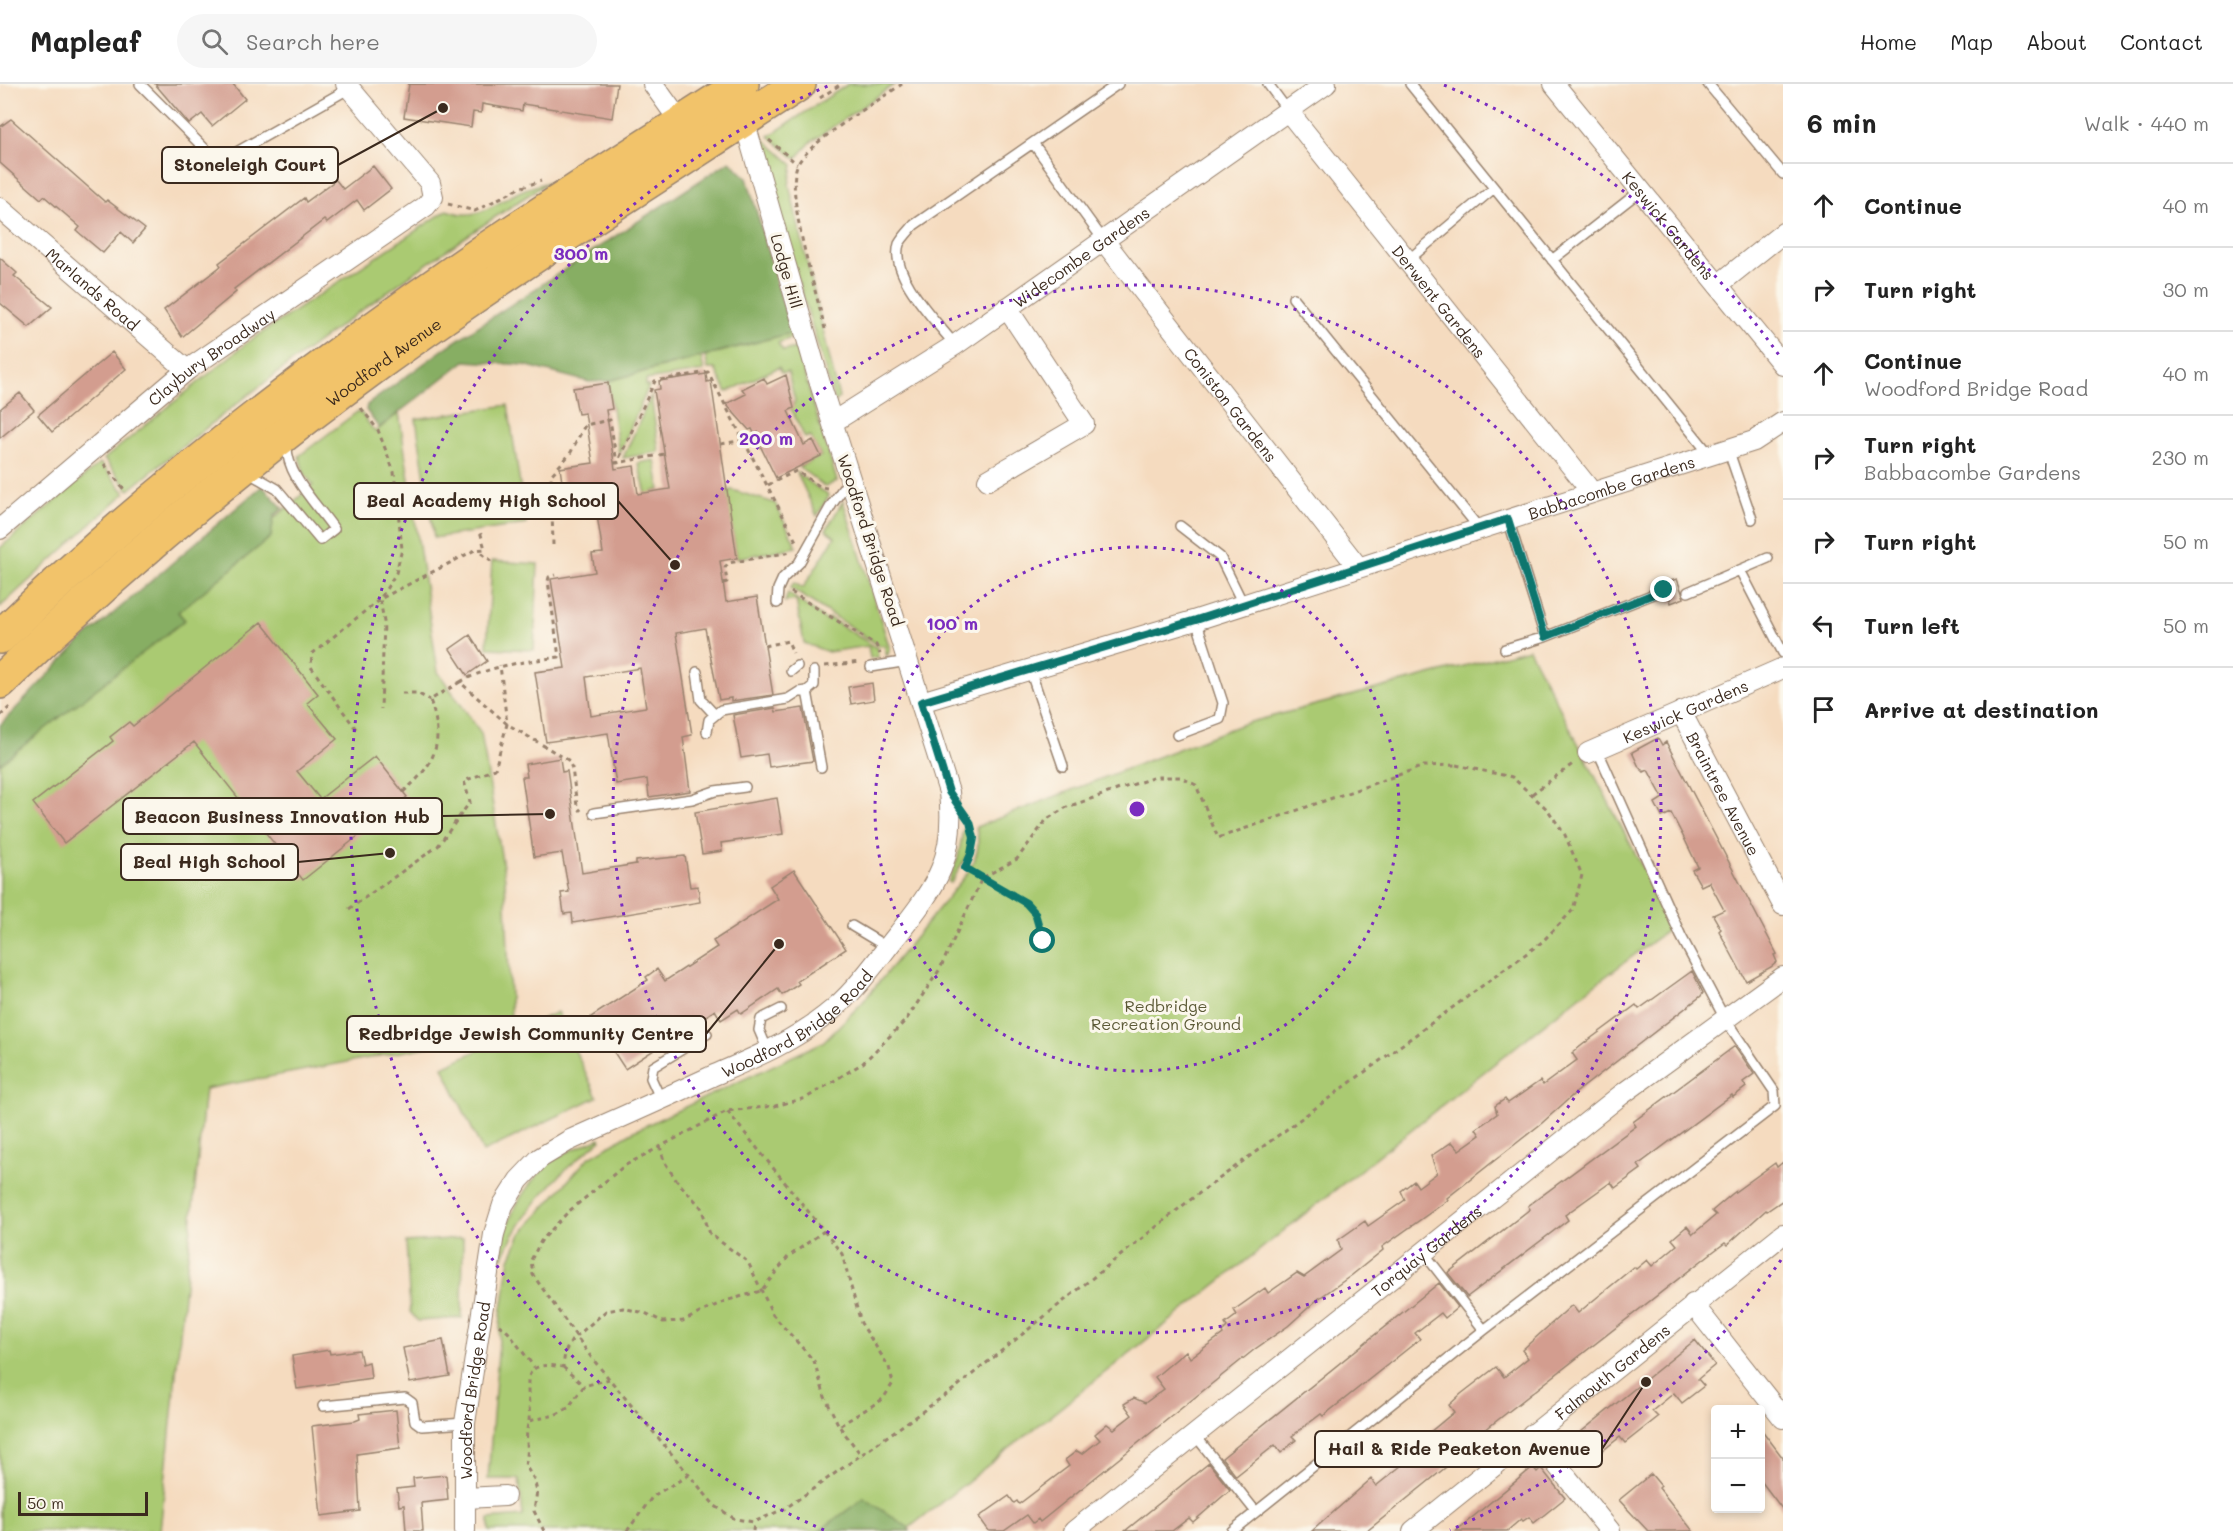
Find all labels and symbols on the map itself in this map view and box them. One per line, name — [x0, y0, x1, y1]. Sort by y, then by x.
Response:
callout: Stoneleigh Court — [162, 147, 338, 183]
text: Stoneleigh Court — [174, 152, 326, 176]
street label: Keswick Gardens — [1618, 166, 1720, 284]
street label: Widecombe Gardens — [1008, 201, 1153, 312]
street label: Lodge Hill — [766, 231, 808, 311]
street label: Derwent Gardens — [1388, 240, 1491, 362]
text: 300 m — [554, 241, 608, 265]
street label: Marlands Road — [42, 242, 144, 335]
street label: Claybury Broadway — [143, 303, 279, 410]
street label: Woodford Avenue — [321, 312, 445, 410]
street label: Coniston Gardens — [1180, 343, 1282, 466]
text: 200 m — [739, 426, 793, 450]
street label: Babbacombe Gardens — [1525, 450, 1697, 523]
street label: Woodford Bridge Road — [833, 451, 909, 629]
callout: Beal Academy High School — [354, 483, 618, 519]
text: Beal Academy High School — [366, 488, 606, 512]
route end — [1650, 576, 1676, 602]
text: 100 m — [926, 611, 978, 635]
street label: Keswick Gardens — [1619, 674, 1751, 747]
street label: Braintree Avenue — [1683, 728, 1765, 859]
callout: Beacon Business Innovation Hub — [123, 798, 442, 834]
centre of rings — [1127, 799, 1147, 819]
text: Beacon Business Innovation Hub — [134, 804, 430, 828]
callout: Beal High School — [121, 844, 298, 880]
text: Beal High School — [133, 849, 285, 873]
route start — [1029, 927, 1055, 953]
street label: Woodford Bridge Road — [718, 965, 877, 1081]
park label: Redbridge Recreation Ground — [1091, 995, 1241, 1034]
callout: Redbridge Jewish Community Centre — [347, 1016, 706, 1052]
text: Redbridge Jewish Community Centre — [358, 1021, 694, 1045]
street label: Torquay Gardens — [1366, 1200, 1485, 1301]
street label: Woodford Bridge Road — [455, 1300, 494, 1480]
street label: Falmouth Gardens — [1550, 1319, 1674, 1424]
callout: Hail & Ride Peaketon Avenue — [1315, 1431, 1602, 1467]
text: Hail & Ride Peaketon Avenue — [1328, 1436, 1591, 1460]
scale bar — [18, 1489, 148, 1516]

